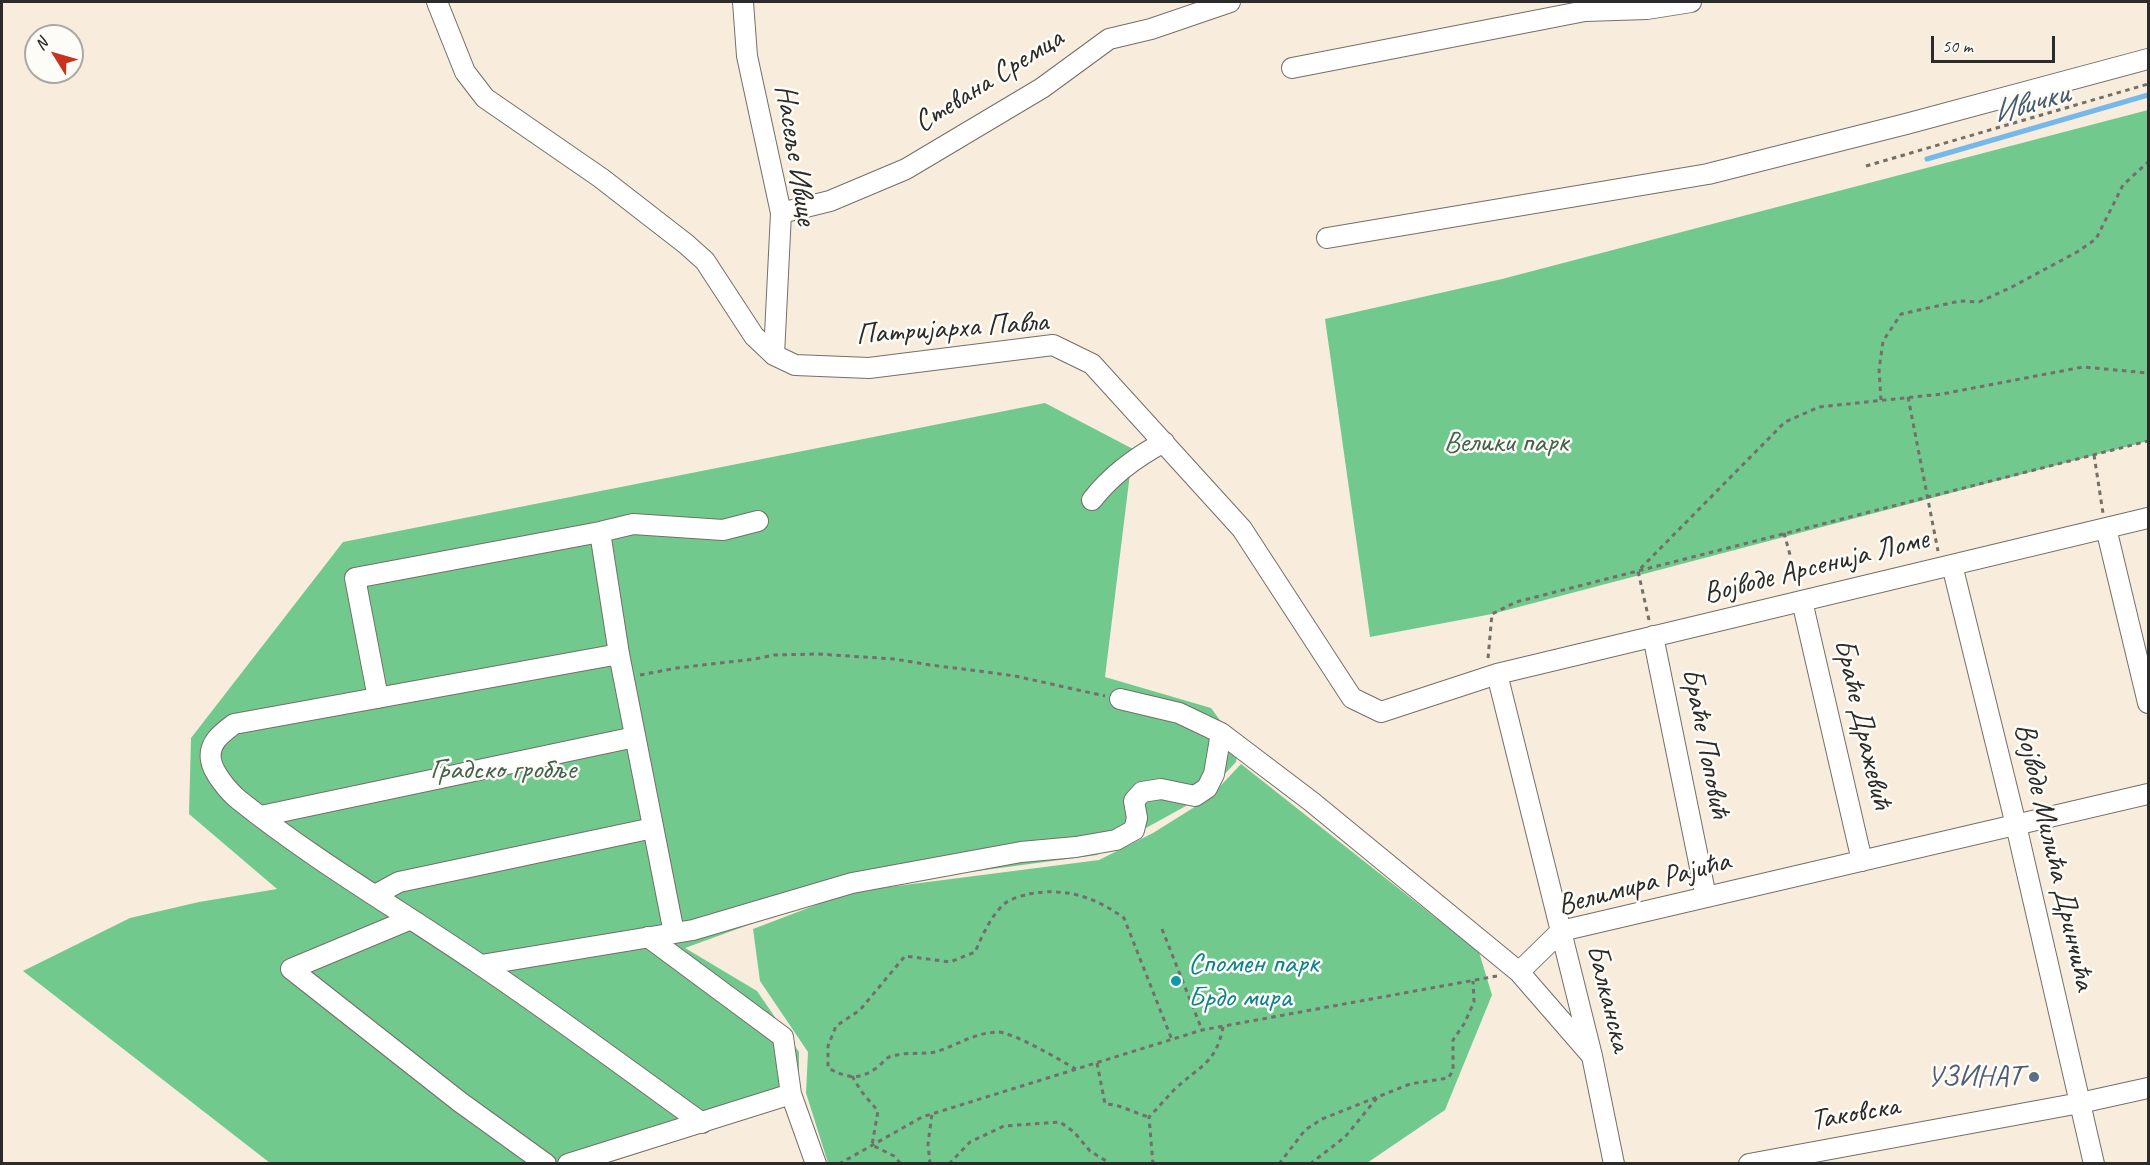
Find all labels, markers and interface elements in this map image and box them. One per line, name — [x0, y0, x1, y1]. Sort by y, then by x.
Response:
street label: Стевана Сремца — [908, 21, 1070, 141]
north arrow — [24, 24, 84, 84]
scale bar — [1934, 24, 2058, 62]
text: N — [30, 34, 52, 54]
text: 50 m — [1942, 35, 1973, 57]
water label: Ивички — [1988, 75, 2074, 133]
street label: Насеље Ивице — [766, 82, 824, 228]
street label: Патријарха Павла — [855, 304, 1049, 354]
park label: Велики парк — [1444, 425, 1568, 461]
street label: Војводе Арсенија Ломе — [1700, 522, 1932, 612]
street label: Браће Дражевић — [1825, 635, 1899, 813]
street label: Браће Поповић — [1673, 665, 1737, 821]
street label: Војводе Милића Дринчића — [2006, 720, 2102, 994]
park label: Градско гробље — [430, 752, 576, 788]
street label: Велимира Рајића — [1554, 844, 1734, 924]
street label: Балканска — [1577, 941, 1639, 1055]
place label: Спомен парк Брдо мира — [1188, 946, 1319, 1016]
marker: Спомен парк Брдо мира — [1169, 974, 1183, 988]
place label: УЗИНАТ — [1927, 1059, 2022, 1095]
marker: УЗИНАТ — [2027, 1070, 2041, 1084]
street label: Таковска — [1808, 1089, 1902, 1139]

